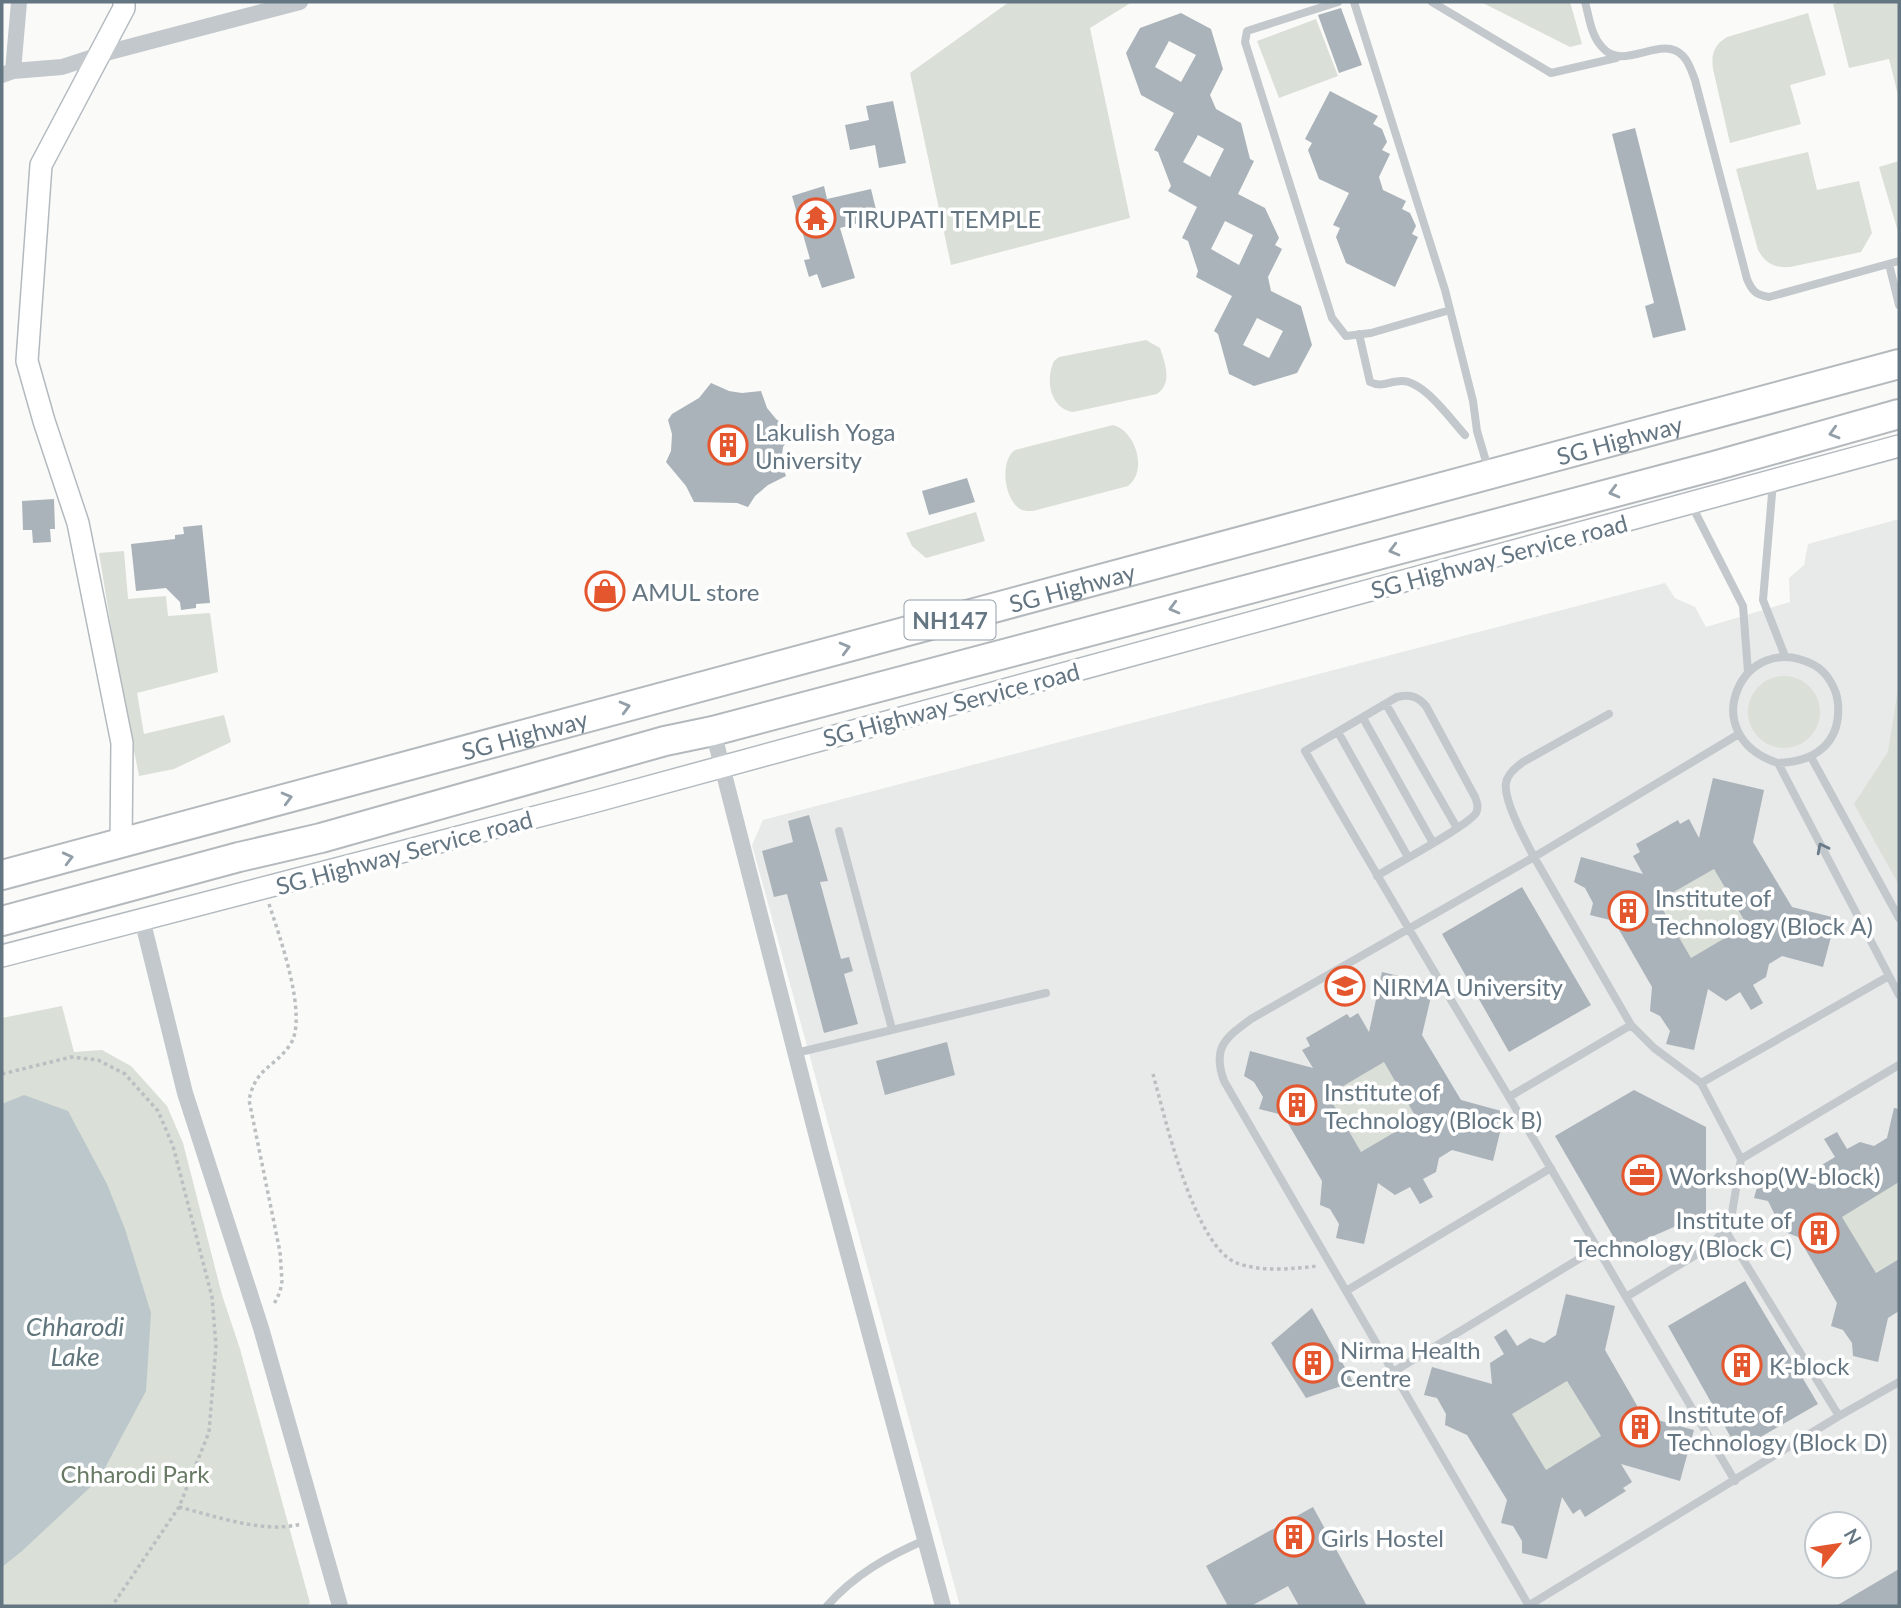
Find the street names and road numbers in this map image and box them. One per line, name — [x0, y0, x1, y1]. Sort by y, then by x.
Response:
street label: SG Highway — [1553, 408, 1686, 470]
street label: SG Highway Service road — [1368, 508, 1630, 604]
street label: SG Highway — [1006, 556, 1139, 618]
road number: NH147 — [904, 600, 996, 640]
street label: SG Highway Service road — [820, 656, 1082, 752]
street label: SG Highway — [458, 703, 591, 765]
street label: SG Highway Service road — [273, 804, 535, 900]

